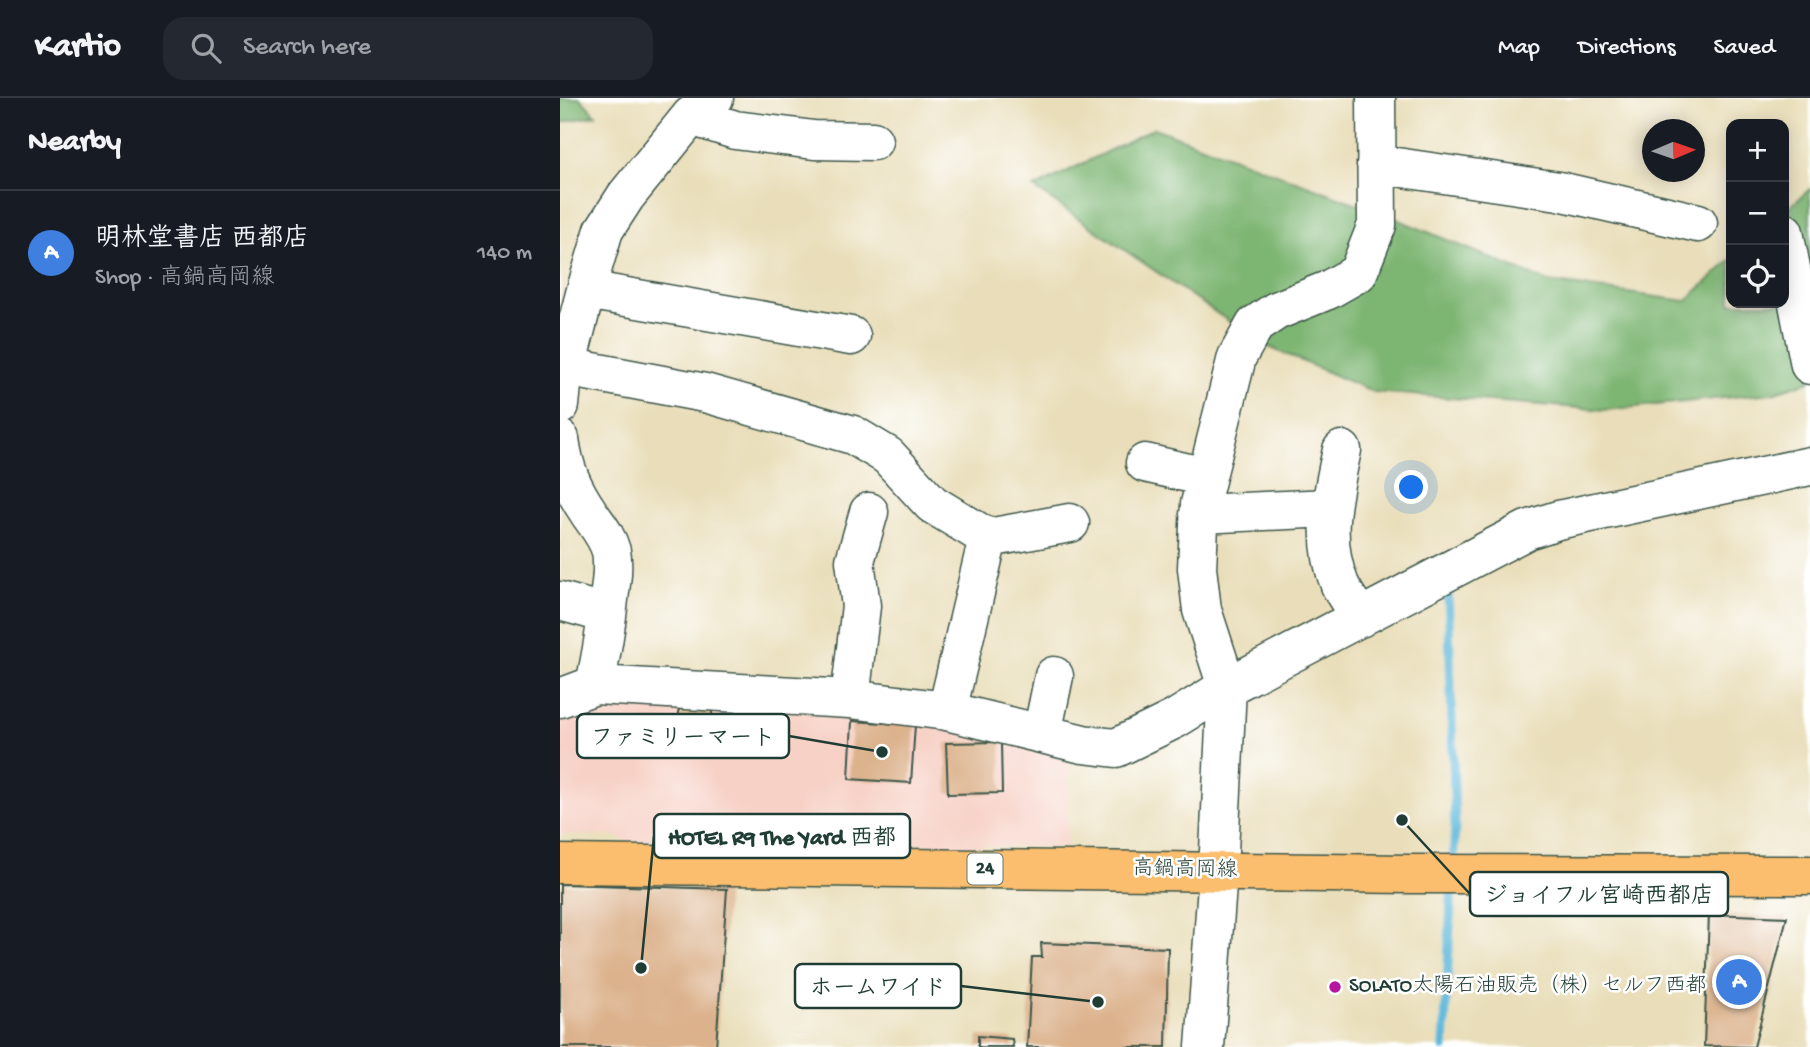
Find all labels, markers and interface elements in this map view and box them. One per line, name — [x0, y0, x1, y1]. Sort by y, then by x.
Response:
search box — [163, 17, 653, 80]
text: Kartio — [35, 29, 121, 67]
icon: search — [187, 29, 225, 67]
text: Search here — [243, 33, 371, 64]
text: Map — [1498, 34, 1540, 63]
text: Directions — [1578, 34, 1676, 63]
text: Saved — [1714, 34, 1775, 63]
north arrow — [1642, 119, 1705, 182]
map controls — [1726, 119, 1789, 308]
button: + — [1726, 119, 1789, 182]
text: Nearby — [28, 126, 121, 161]
button: − — [1726, 182, 1789, 245]
text: 明林堂書店 西都店 — [95, 225, 309, 256]
text: A — [44, 240, 58, 267]
text: 140 m — [477, 240, 532, 267]
button: locate — [1726, 245, 1789, 308]
text: Shop · 高鍋高岡線 — [95, 265, 274, 292]
your location — [1394, 470, 1428, 504]
callout: ファミリーマート — [577, 714, 789, 758]
text: ファミリーマート — [591, 726, 775, 753]
callout: HOTEL R9 The Yard 西都 — [654, 814, 910, 858]
text: HOTEL R9 The Yard 西都 — [668, 825, 896, 853]
road number: 24 — [968, 854, 1002, 884]
street label: 高鍋高岡線 — [1132, 856, 1238, 884]
callout: ジョイフル宮崎西都店 — [1470, 872, 1728, 916]
text: ジョイフル宮崎西都店 — [1484, 883, 1714, 911]
pin: A — [1716, 956, 1762, 1008]
callout: ホームワイド — [795, 964, 961, 1008]
place label: SOLATO太陽石油販売（株）セルフ西都 — [1349, 974, 1707, 1000]
text: ホームワイド — [810, 976, 946, 1003]
marker: SOLATO太陽石油販売（株）セルフ西都 — [1327, 979, 1343, 995]

